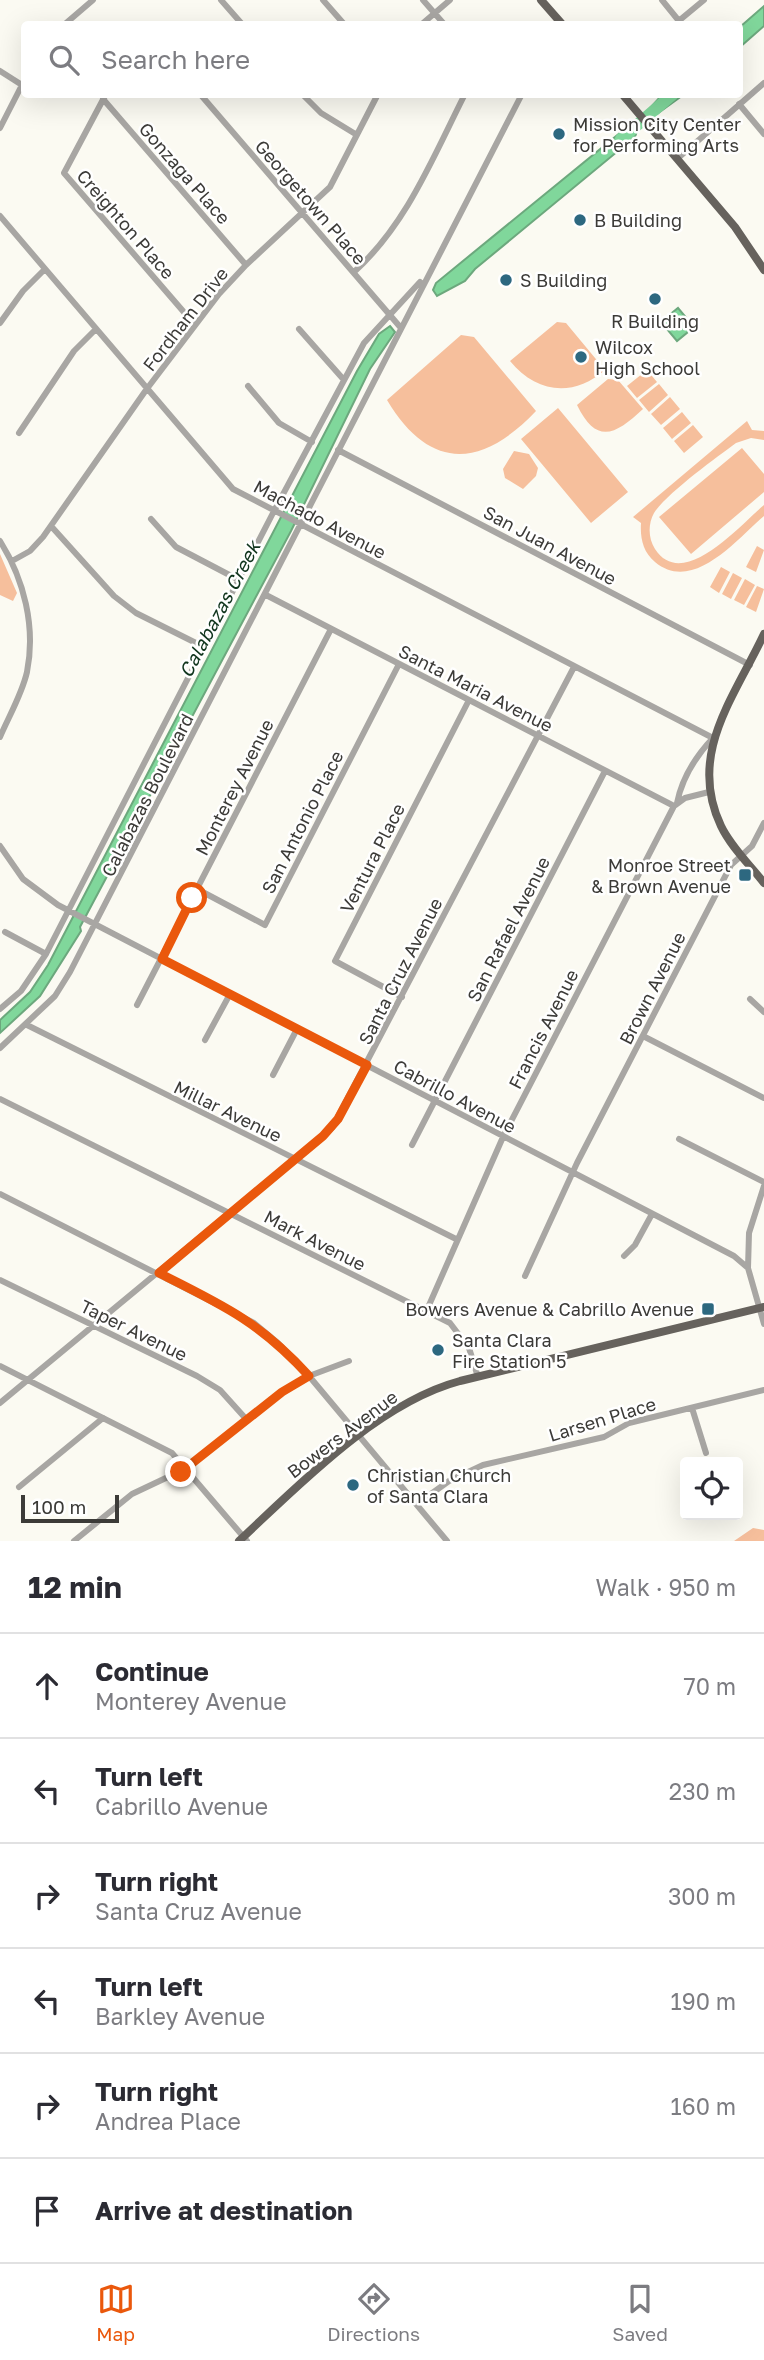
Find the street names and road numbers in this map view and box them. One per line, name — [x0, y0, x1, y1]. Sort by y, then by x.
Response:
street label: Gonzaga Place — [135, 118, 235, 228]
street label: Georgetown Place — [251, 135, 371, 269]
street label: Creighton Place — [72, 165, 180, 283]
street label: Fordham Drive — [138, 263, 232, 375]
street label: Machado Avenue — [250, 475, 390, 563]
street label: San Juan Avenue — [480, 501, 620, 589]
street label: Santa Maria Avenue — [395, 640, 557, 736]
street label: Calabazas Boulevard — [96, 710, 198, 880]
street label: Monterey Avenue — [190, 715, 278, 859]
street label: San Antonio Place — [256, 747, 348, 897]
street label: Ventura Place — [335, 800, 409, 916]
street label: San Rafael Avenue — [462, 853, 554, 1005]
street label: Santa Cruz Avenue — [353, 894, 447, 1048]
street label: Brown Avenue — [614, 928, 690, 1048]
street label: Francis Avenue — [503, 966, 583, 1092]
street label: Cabrillo Avenue — [390, 1054, 520, 1138]
street label: Millar Avenue — [171, 1075, 285, 1147]
street label: Mark Avenue — [261, 1205, 369, 1275]
street label: Taper Avenue — [77, 1295, 191, 1365]
street label: Bowers Avenue — [283, 1385, 401, 1483]
street label: Larsen Place — [546, 1392, 658, 1446]

